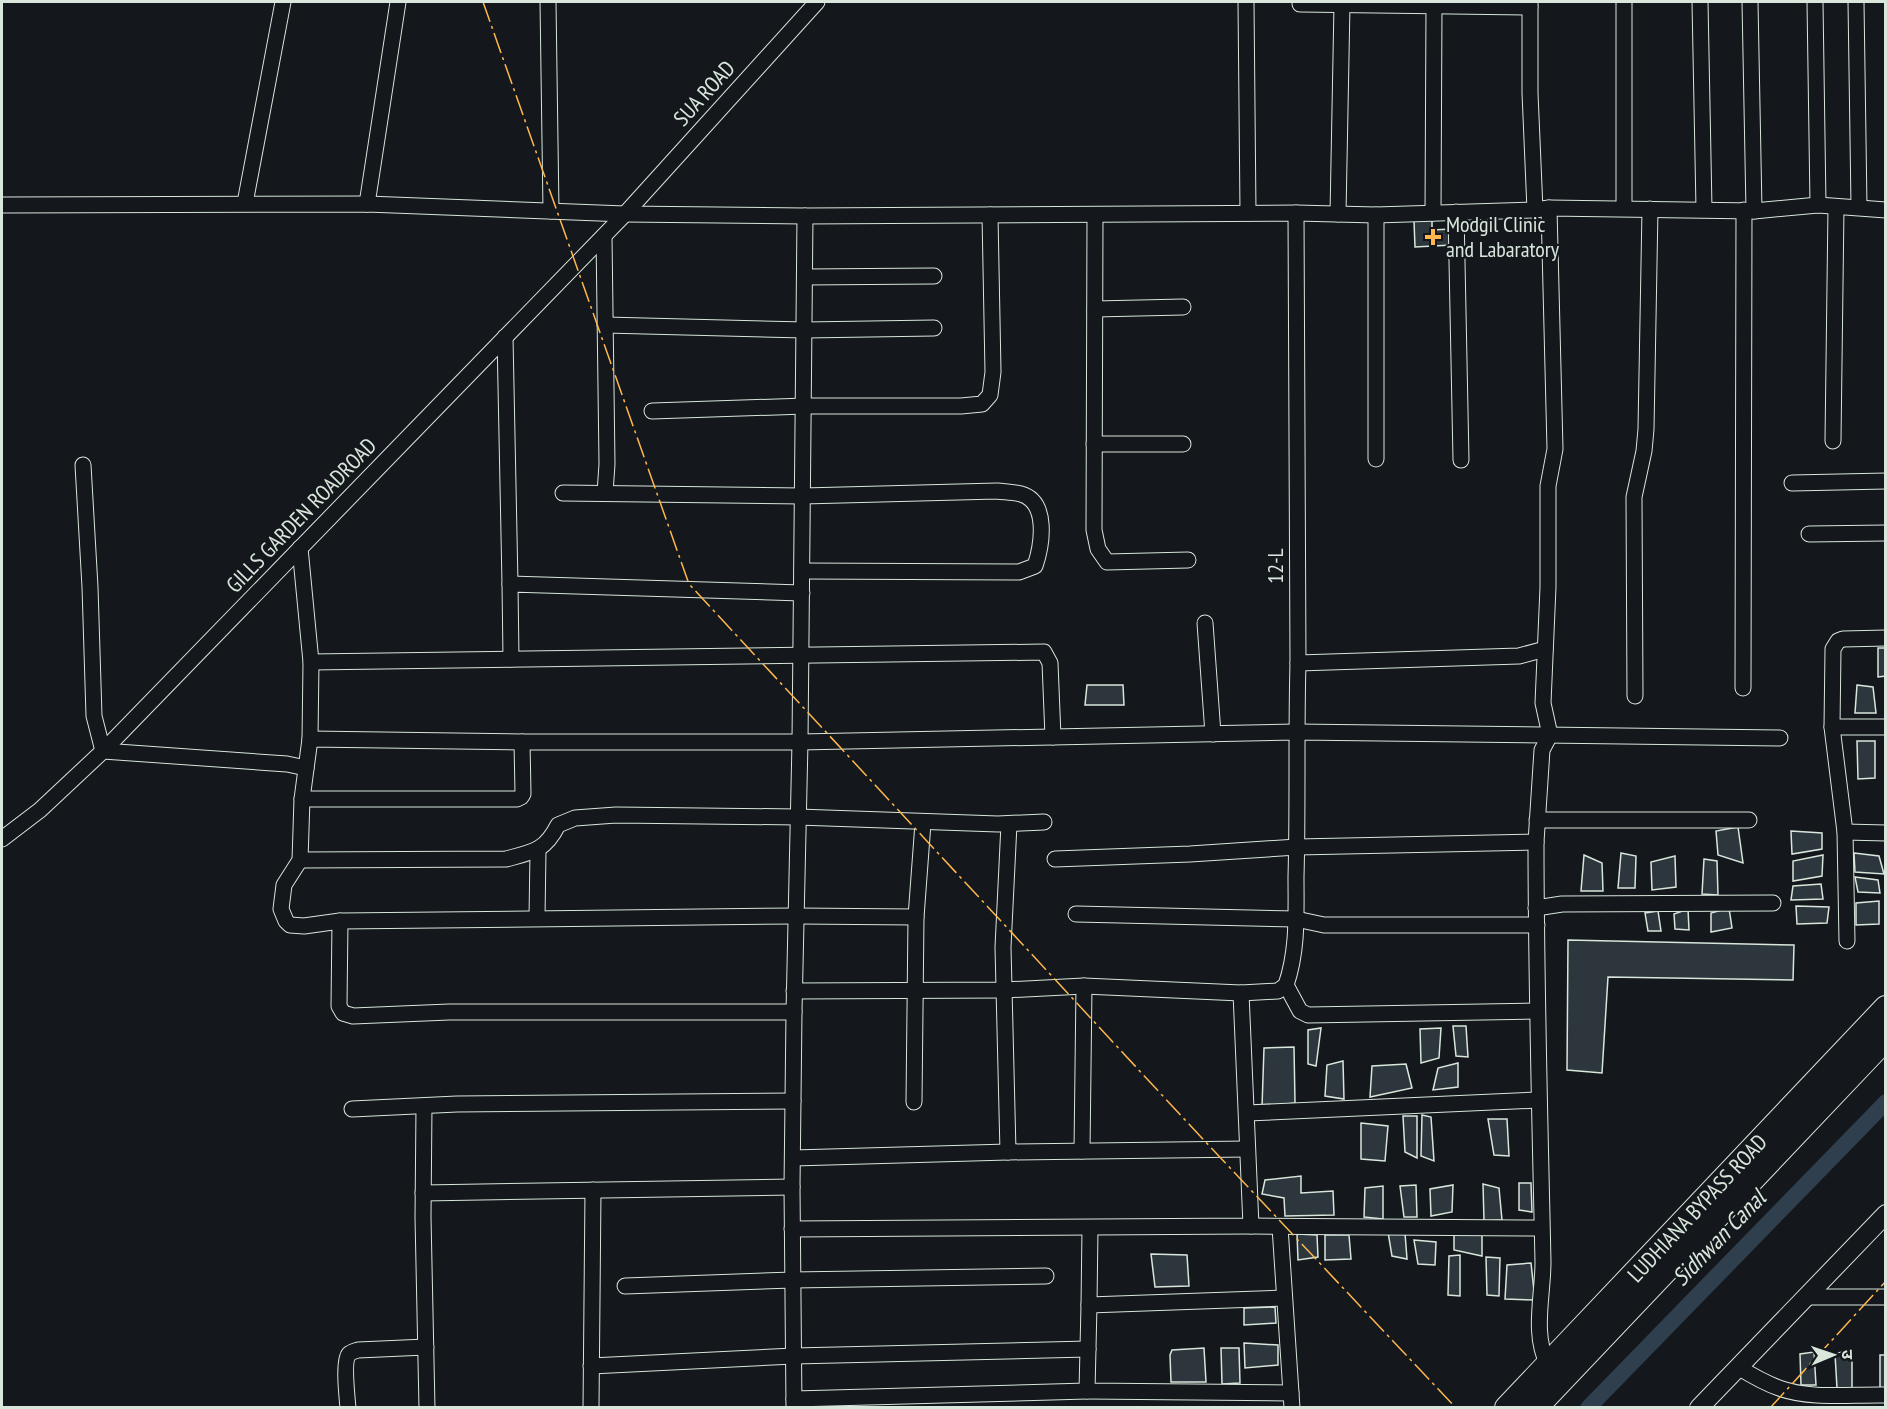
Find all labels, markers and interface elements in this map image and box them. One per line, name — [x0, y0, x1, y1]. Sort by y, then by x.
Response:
street label: SUA ROAD — [667, 54, 741, 132]
place label: Modgil Clinic and Labaratory — [1446, 210, 1560, 263]
marker: Modgil Clinic and Labaratory — [1424, 228, 1442, 246]
street label: GILLS GARDEN ROADROAD — [220, 432, 382, 598]
street label: 12-L — [1261, 548, 1289, 584]
street label: LUDHIANA BYPASS ROAD — [1621, 1128, 1773, 1288]
water label: Sidhwan Canal — [1665, 1181, 1774, 1292]
north arrow — [1803, 1325, 1863, 1385]
text: उ — [1838, 1349, 1858, 1360]

